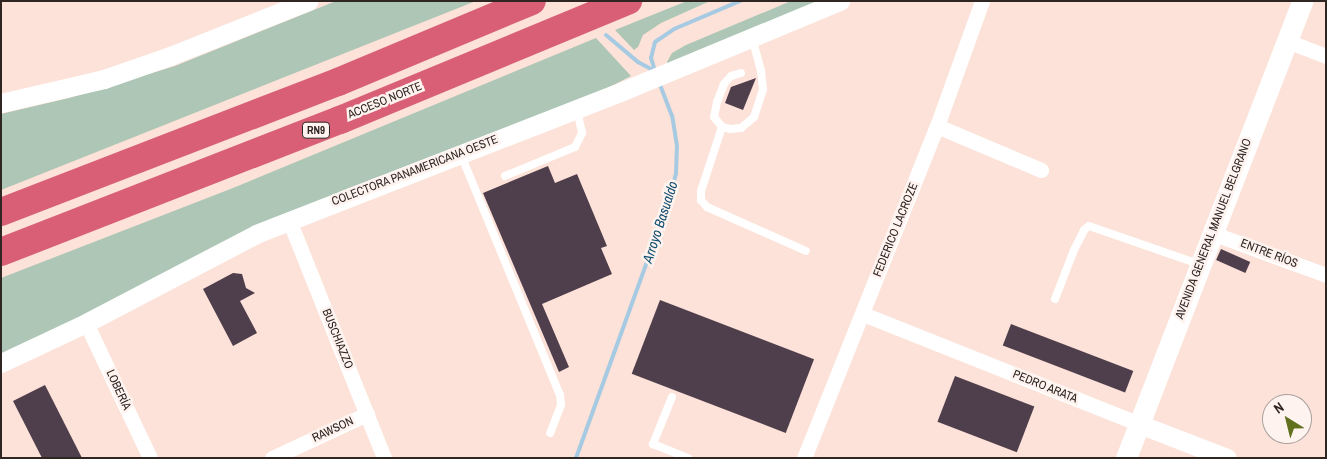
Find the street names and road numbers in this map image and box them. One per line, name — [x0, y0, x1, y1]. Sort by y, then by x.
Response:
street label: ACCESO NORTE — [346, 80, 424, 122]
road number: RN9 — [301, 122, 331, 138]
street label: COLECTORA PANAMERICANA OESTE — [329, 132, 501, 210]
street label: AVENIDA GENERAL MANUEL BELGRANO — [1173, 136, 1255, 322]
street label: FEDERICO LACROZE — [871, 181, 921, 279]
street label: ENTRE RÍOS — [1238, 237, 1300, 271]
street label: BUSCHIAZZO — [318, 307, 356, 371]
street label: PEDRO ARATA — [1010, 367, 1080, 407]
street label: LOBERÍA — [102, 368, 134, 412]
street label: RAWSON — [310, 414, 356, 446]

